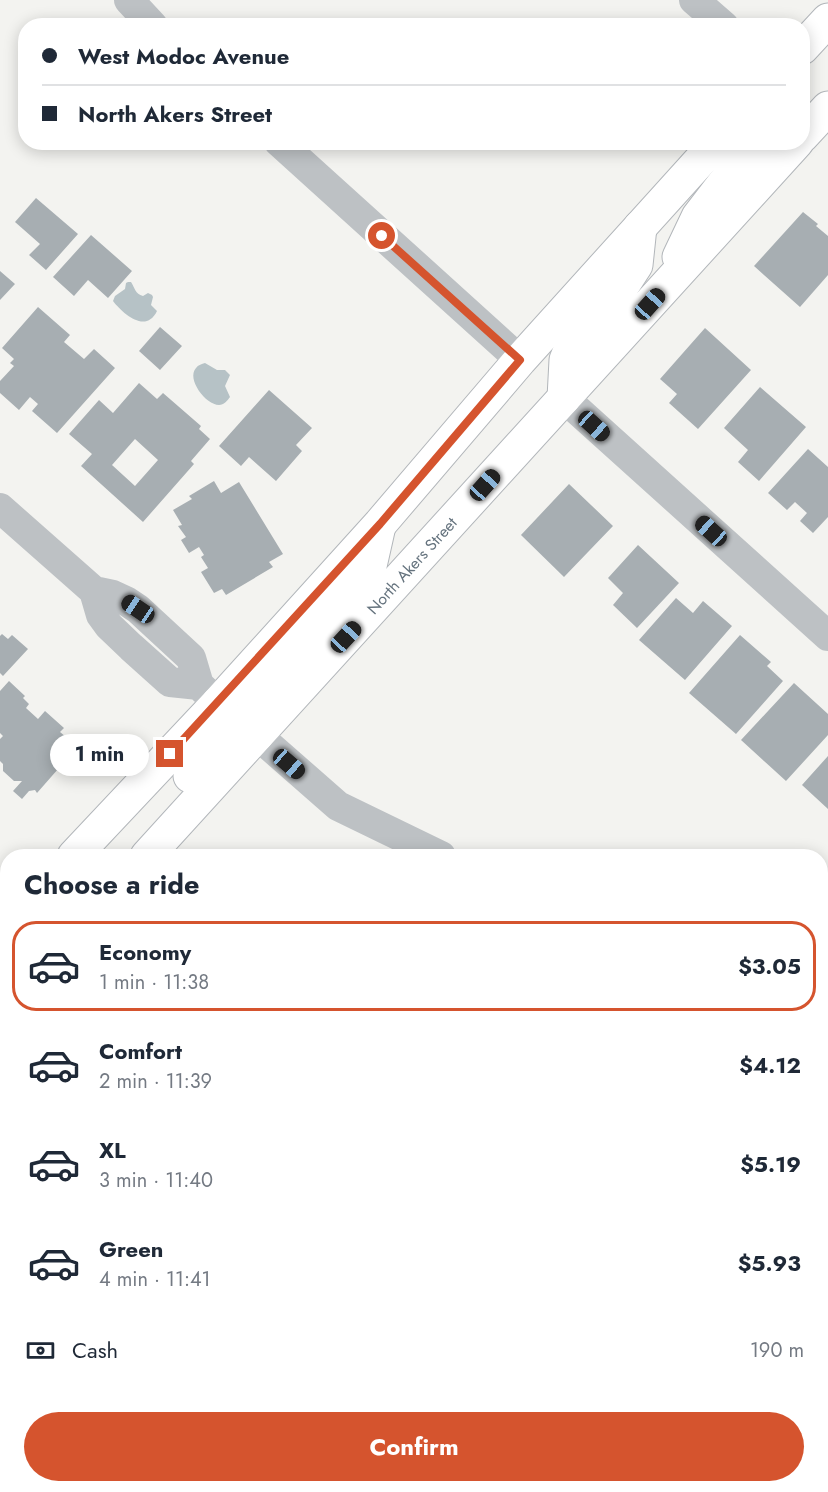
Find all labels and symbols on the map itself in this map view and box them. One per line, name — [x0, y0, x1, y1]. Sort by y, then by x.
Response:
route start — [368, 222, 395, 249]
car — [631, 285, 669, 323]
car — [575, 407, 613, 445]
car — [466, 466, 504, 504]
street label: North Akers Street — [362, 512, 462, 619]
car — [692, 512, 730, 550]
car — [118, 591, 158, 627]
car — [327, 618, 365, 656]
callout: 1 min — [50, 733, 149, 775]
route end — [156, 740, 183, 767]
car — [270, 745, 308, 783]

